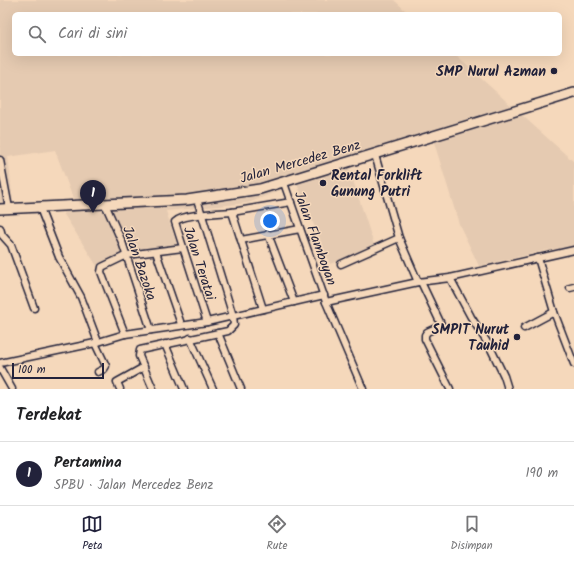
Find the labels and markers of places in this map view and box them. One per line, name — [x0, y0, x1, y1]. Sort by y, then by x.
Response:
place label: SMP Nurul Azman — [436, 61, 546, 83]
marker: SMP Nurul Azman — [549, 66, 559, 76]
place label: Rental Forklift Gunung Putri — [331, 165, 423, 203]
marker: Rental Forklift Gunung Putri — [318, 178, 328, 188]
pin: 1 — [80, 180, 106, 213]
place label: SMPIT Nurut Tauhid — [432, 319, 510, 357]
marker: SMPIT Nurut Tauhid — [512, 332, 522, 342]

